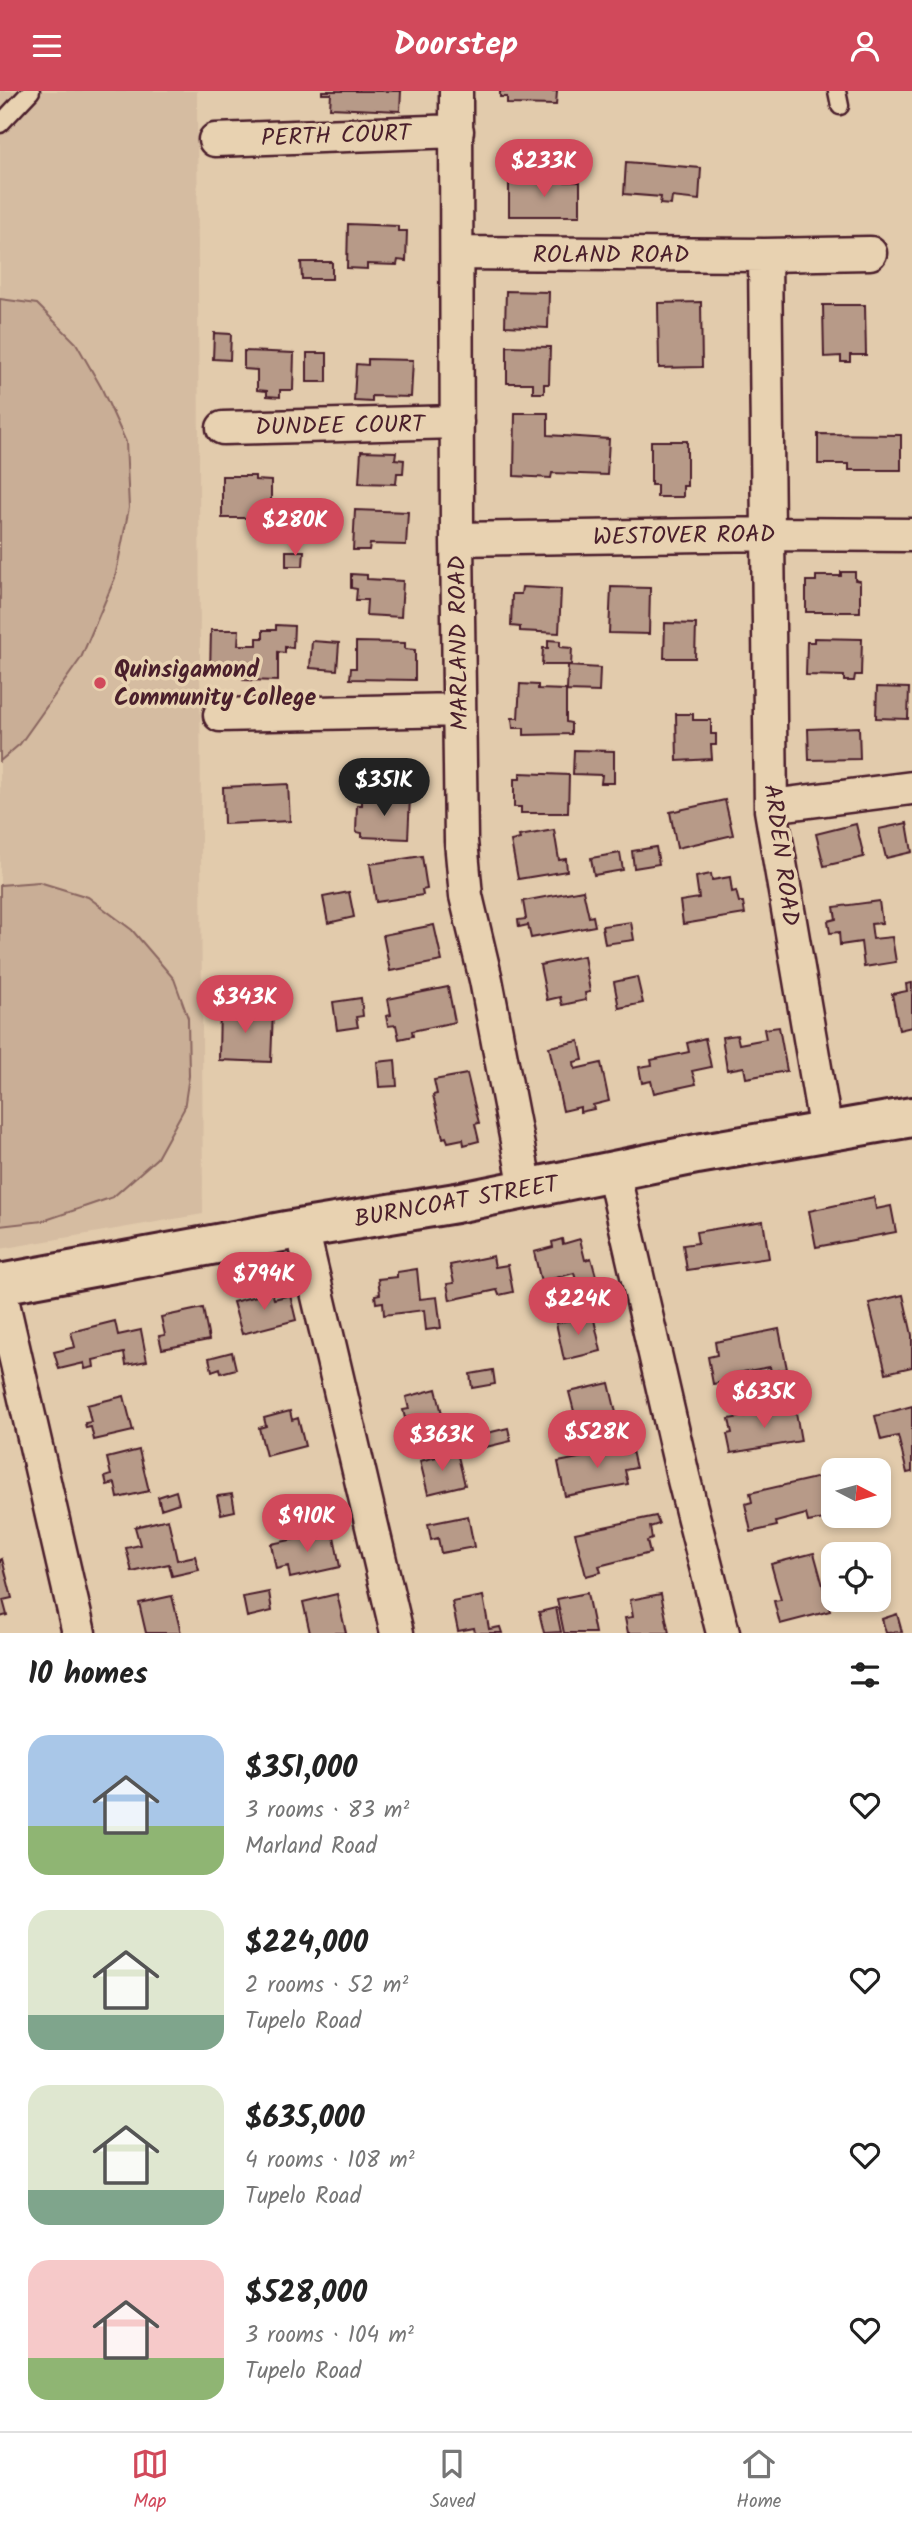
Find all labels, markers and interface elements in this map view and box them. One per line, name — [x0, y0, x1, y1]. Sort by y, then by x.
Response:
text: Doorstep — [394, 20, 518, 71]
icon: menu — [28, 27, 66, 65]
icon: person — [846, 27, 884, 65]
street label: PERTH COURT — [260, 114, 414, 159]
pin: $233K — [495, 139, 593, 199]
text: $233K — [511, 144, 577, 180]
street label: ROLAND ROAD — [533, 236, 689, 275]
street label: DUNDEE COURT — [255, 405, 427, 447]
pin: $280K — [246, 498, 344, 558]
text: $280K — [262, 503, 328, 539]
street label: WESTOVER ROAD — [593, 515, 776, 558]
street label: MARLAND ROAD — [438, 555, 481, 731]
place label: Quinsigamond Community College — [114, 651, 317, 718]
marker: Quinsigamond Community College — [92, 675, 108, 691]
pin: $351K — [335, 759, 433, 818]
text: $351K — [355, 763, 413, 799]
street label: ARDEN ROAD — [751, 782, 810, 929]
pin: $343K — [196, 975, 294, 1035]
text: $343K — [212, 980, 278, 1016]
street label: BURNCOAT STREET — [351, 1165, 563, 1240]
pin: $794K — [215, 1253, 313, 1312]
text: $794K — [233, 1257, 295, 1293]
pin: $224K — [529, 1277, 627, 1337]
text: $224K — [545, 1282, 611, 1318]
pin: $635K — [715, 1371, 813, 1430]
text: $635K — [732, 1375, 796, 1411]
pin: $528K — [548, 1411, 646, 1470]
pin: $363K — [393, 1413, 491, 1473]
text: $528K — [564, 1415, 630, 1451]
text: $363K — [409, 1418, 475, 1454]
north arrow — [821, 1458, 891, 1528]
map controls — [821, 1458, 891, 1612]
pin: $910K — [258, 1495, 356, 1554]
text: $910K — [278, 1499, 336, 1535]
button: locate — [821, 1542, 891, 1612]
text: 10 homes — [28, 1651, 148, 1699]
icon: filters — [846, 1656, 884, 1694]
text: $351,000 — [245, 1745, 357, 1793]
icon: home — [84, 1763, 168, 1847]
icon: heart — [846, 1786, 884, 1824]
text: 3 rooms · 83 m² — [245, 1793, 409, 1829]
text: Marland Road — [245, 1829, 377, 1865]
text: $224,000 — [245, 1920, 368, 1968]
icon: home — [84, 1938, 168, 2022]
icon: heart — [846, 1961, 884, 1999]
text: 2 rooms · 52 m² — [245, 1968, 408, 2004]
text: Tupelo Road — [245, 2004, 361, 2040]
text: $635,000 — [245, 2095, 365, 2143]
icon: home — [84, 2113, 168, 2197]
icon: heart — [846, 2136, 884, 2174]
text: 4 rooms · 108 m² — [245, 2143, 415, 2179]
text: Tupelo Road — [245, 2179, 361, 2215]
text: $528,000 — [245, 2270, 367, 2318]
icon: home — [84, 2288, 168, 2372]
icon: heart — [846, 2311, 884, 2349]
text: 3 rooms · 104 m² — [245, 2318, 414, 2354]
text: Tupelo Road — [245, 2354, 361, 2390]
tab: Map — [131, 2445, 169, 2517]
tab: Saved — [430, 2445, 475, 2517]
tab: Home — [736, 2445, 781, 2517]

